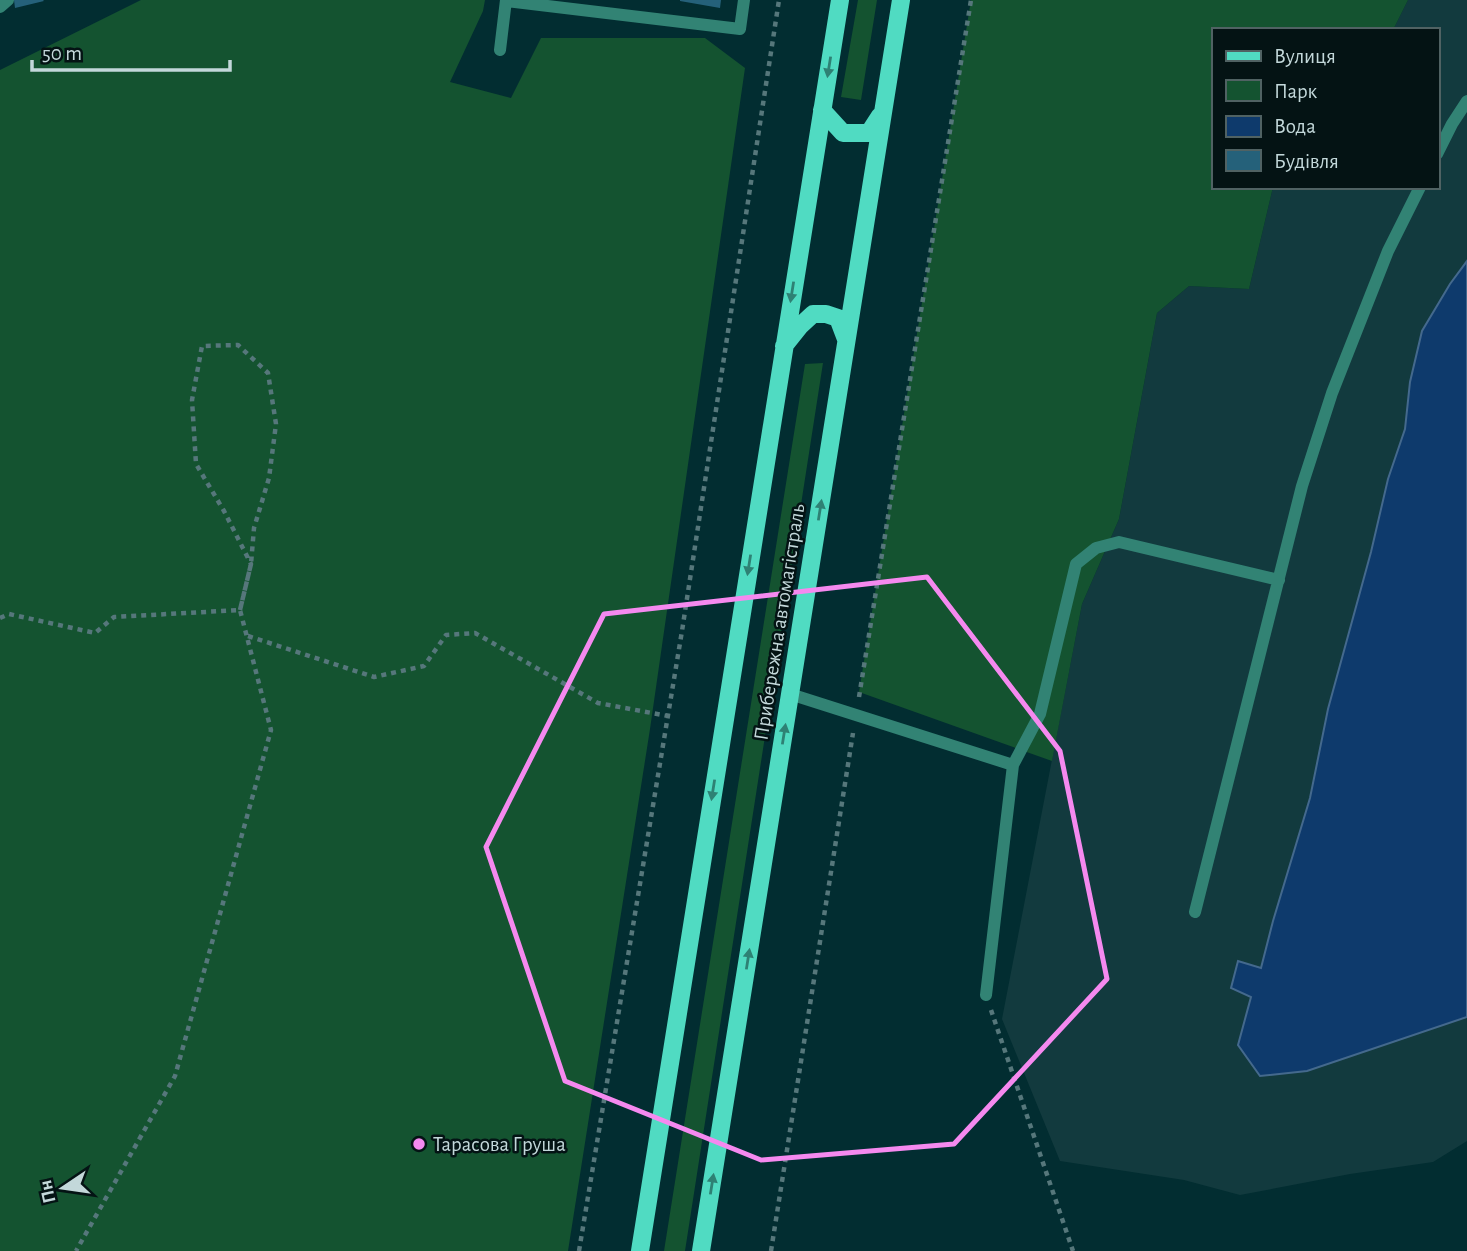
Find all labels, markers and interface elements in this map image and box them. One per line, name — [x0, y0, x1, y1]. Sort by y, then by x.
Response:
scale bar — [32, 28, 229, 72]
legend — [1212, 28, 1439, 189]
text: 50 m — [42, 43, 82, 64]
text: Вулиця — [1274, 46, 1336, 67]
one-way arrow — [823, 56, 834, 78]
text: Парк — [1274, 81, 1318, 102]
text: Вода — [1274, 116, 1316, 137]
text: Будівля — [1274, 151, 1339, 172]
one-way arrow — [786, 281, 797, 303]
one-way arrow — [815, 499, 826, 521]
street label: Прибережна автомагістраль — [750, 502, 809, 742]
one-way arrow — [743, 554, 754, 576]
one-way arrow — [778, 723, 789, 745]
one-way arrow — [707, 779, 718, 801]
one-way arrow — [742, 948, 753, 970]
place label: Тарасова Груша — [433, 1134, 566, 1155]
marker: Тарасова Груша — [411, 1136, 427, 1152]
north arrow — [28, 1153, 98, 1223]
one-way arrow — [706, 1173, 717, 1195]
text: Пн — [36, 1178, 60, 1205]

